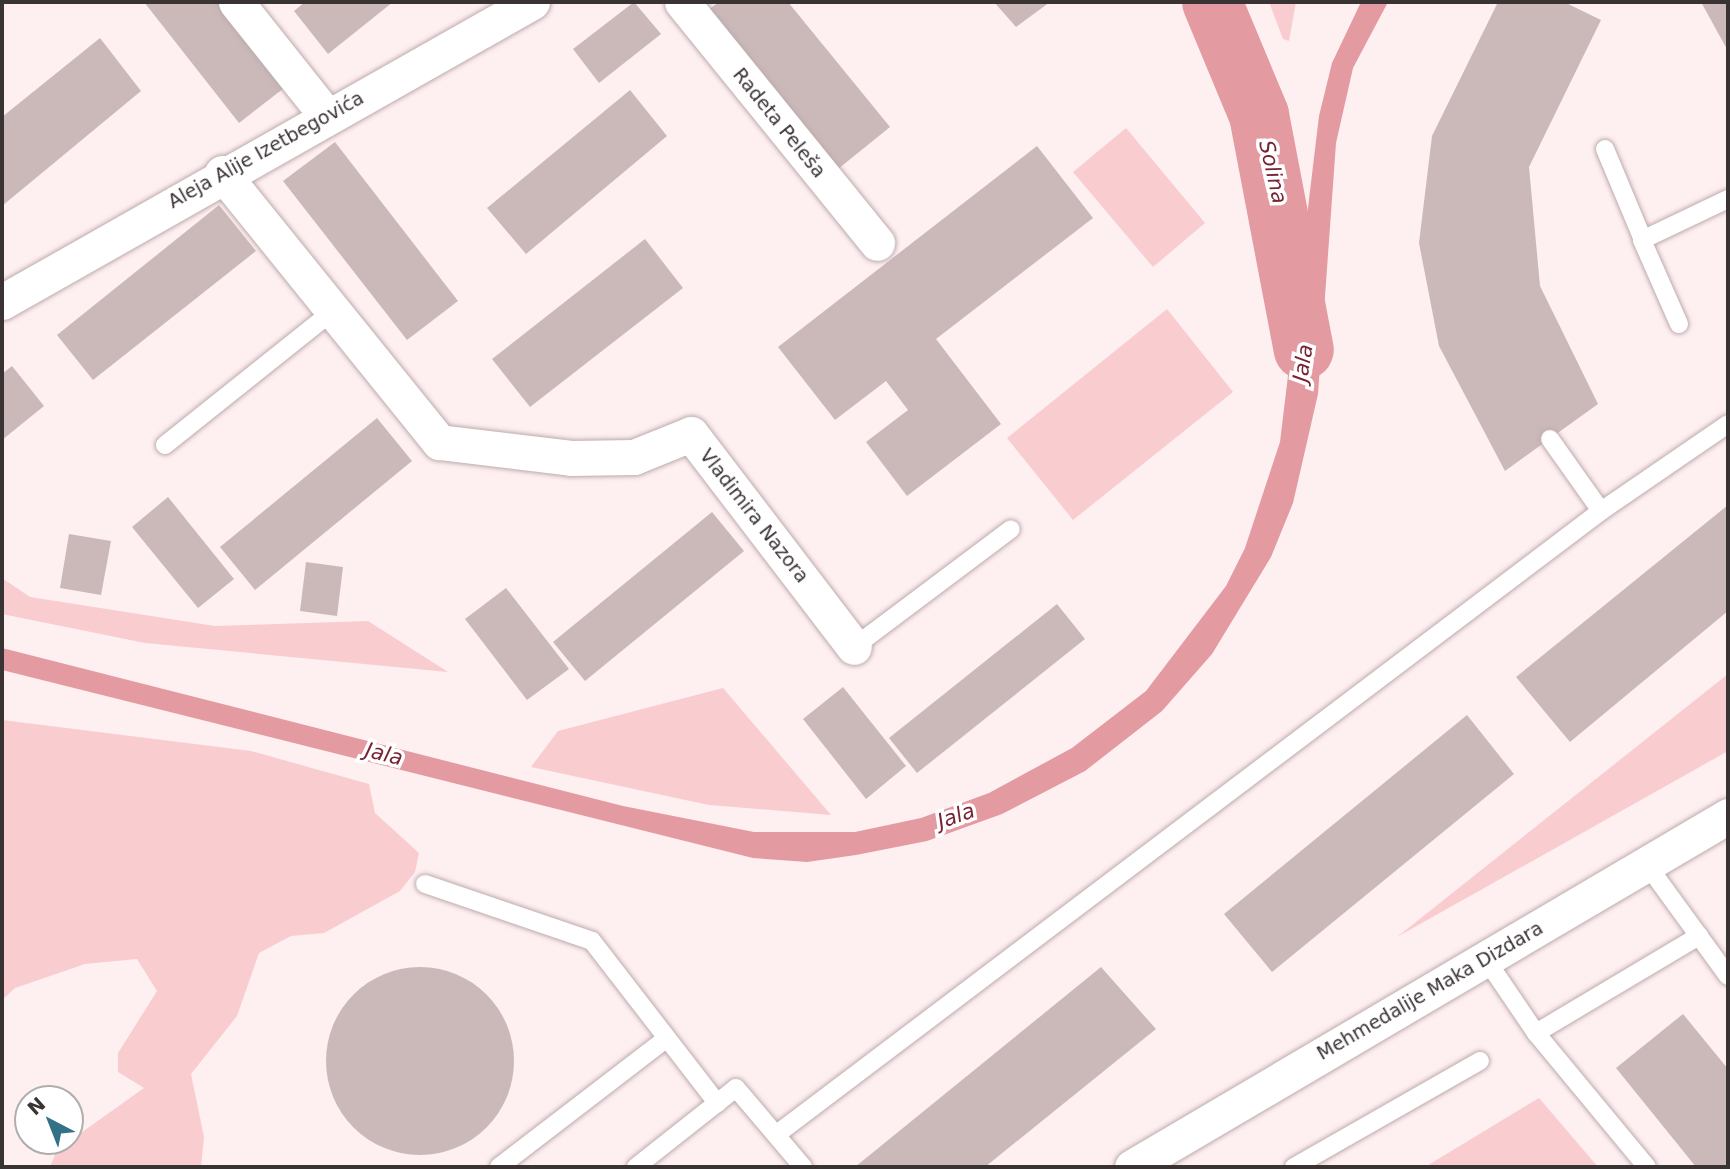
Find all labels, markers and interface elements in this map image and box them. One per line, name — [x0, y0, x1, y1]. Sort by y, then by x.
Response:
street label: Radeta Peleša — [728, 64, 830, 182]
street label: Aleja Alije Izetbegovića — [164, 87, 368, 213]
water label: Solina — [1254, 138, 1292, 206]
water label: Jala — [1288, 342, 1318, 384]
street label: Vladimira Nazora — [695, 445, 813, 587]
water label: Jala — [363, 737, 405, 771]
water label: Jala — [934, 798, 978, 834]
street label: Mehmedalije Maka Dizdara — [1313, 917, 1547, 1065]
north arrow — [14, 1085, 84, 1155]
text: N — [23, 1092, 50, 1119]

